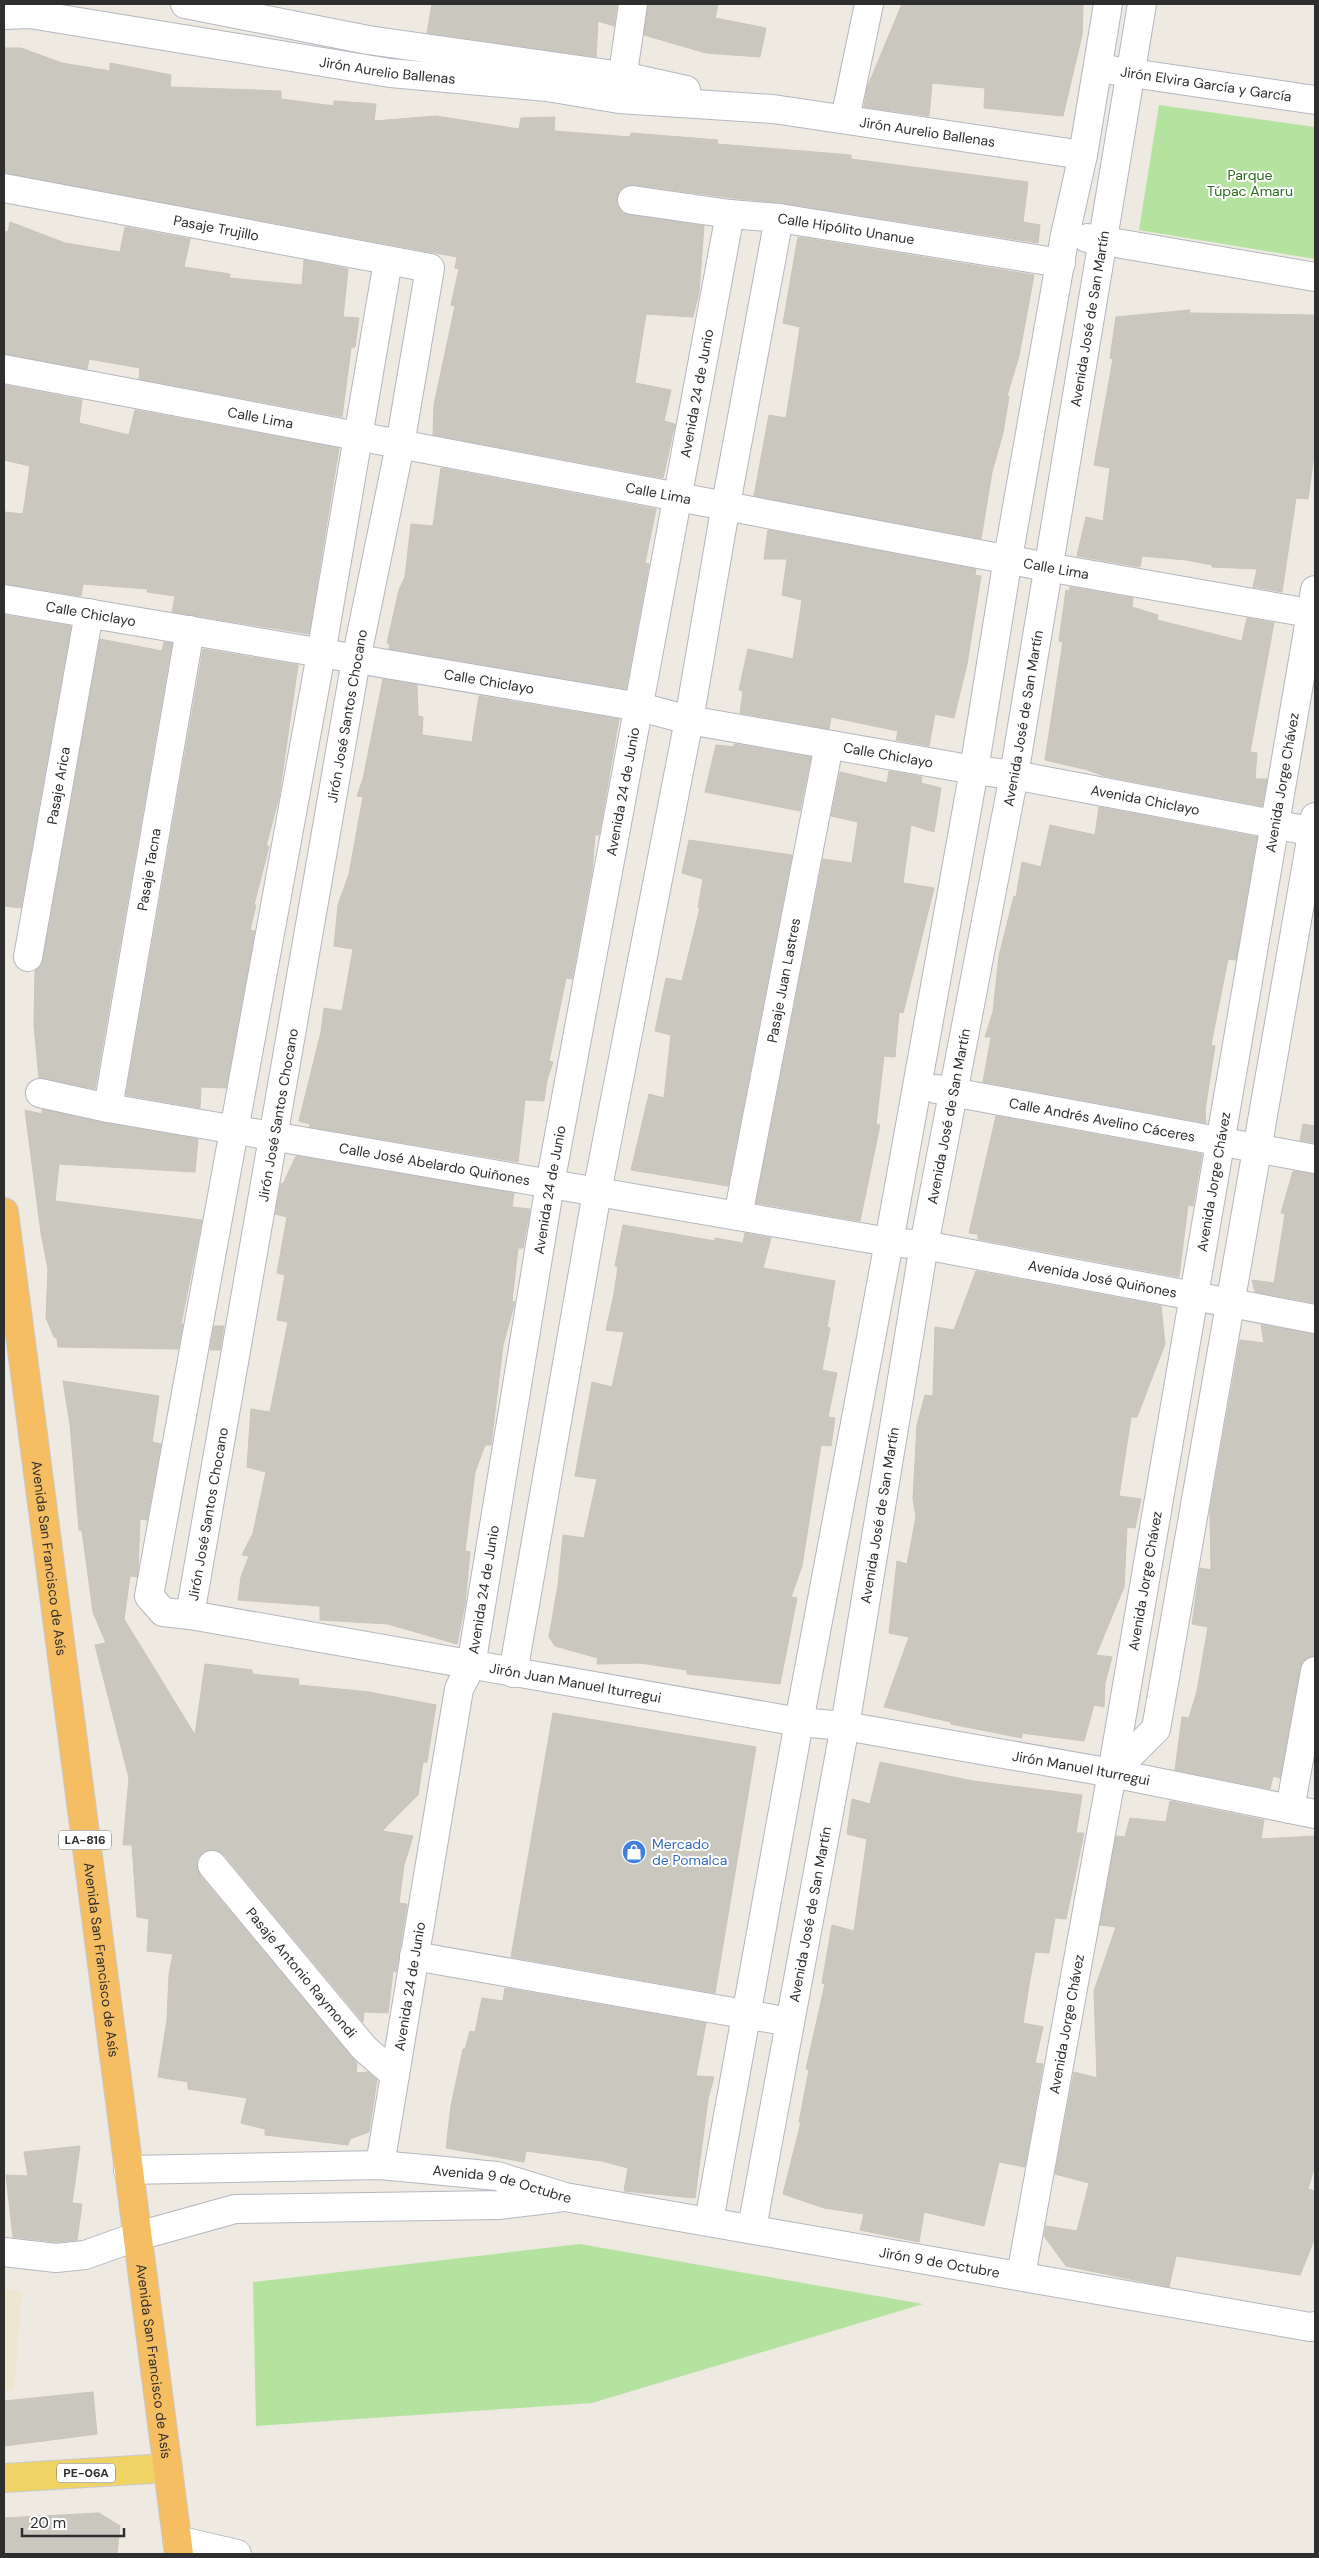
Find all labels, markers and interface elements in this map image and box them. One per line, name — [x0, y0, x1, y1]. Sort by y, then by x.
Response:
street label: Jirón Aurelio Ballenas — [318, 53, 456, 88]
street label: Jirón Elvira García y García — [1119, 62, 1293, 105]
street label: Jirón Aurelio Ballenas — [858, 113, 997, 151]
park label: Parque Túpac Amaru — [1207, 166, 1293, 200]
street label: Calle Hipólito Unanue — [776, 209, 916, 248]
street label: Pasaje Trujillo — [172, 211, 261, 245]
street label: Avenida José de San Martín — [1066, 229, 1113, 408]
street label: Avenida 24 de Junio — [676, 328, 717, 459]
street label: Calle Lima — [226, 403, 295, 433]
street label: Calle Lima — [624, 478, 693, 508]
street label: Calle Lima — [1022, 554, 1091, 583]
street label: Calle Chiclayo — [44, 597, 137, 630]
street label: Jirón José Santos Chocano — [323, 628, 371, 804]
street label: Avenida José de San Martín — [999, 629, 1047, 808]
street label: Calle Chiclayo — [443, 665, 535, 698]
street label: Avenida Jorge Chávez — [1261, 711, 1303, 854]
street label: Avenida 24 de Junio — [602, 726, 644, 857]
street label: Calle Chiclayo — [842, 738, 935, 772]
street label: Pasaje Arica — [43, 745, 74, 826]
street label: Avenida Chiclayo — [1089, 781, 1201, 819]
street label: Pasaje Tacna — [133, 827, 165, 912]
street label: Pasaje Juan Lastres — [763, 916, 804, 1044]
street label: Jirón José Santos Chocano — [254, 1027, 302, 1203]
street label: Avenida José de San Martín — [923, 1027, 974, 1206]
street label: Calle Andrés Avelino Cáceres — [1008, 1094, 1197, 1146]
street label: Avenida Jorge Chávez — [1193, 1111, 1234, 1253]
street label: Avenida 24 de Junio — [530, 1124, 570, 1256]
street label: Calle José Abelardo Quiñones — [338, 1139, 532, 1189]
street label: Avenida José Quiñones — [1027, 1256, 1178, 1302]
street label: Jirón José Santos Chocano — [184, 1426, 232, 1602]
street label: Avenida José de San Martín — [856, 1426, 903, 1605]
street label: Avenida San Francisco de Asís — [28, 1459, 71, 1657]
street label: Avenida Jorge Chávez — [1124, 1510, 1166, 1652]
street label: Avenida 24 de Junio — [464, 1524, 503, 1655]
street label: Jirón Juan Manuel Iturregui — [488, 1659, 663, 1707]
street label: Jirón Manuel Iturregui — [1011, 1747, 1152, 1789]
street label: Avenida José de San Martín — [785, 1825, 835, 2004]
road number: LA-816 — [59, 1830, 111, 1850]
place label: Mercado de Pomalca — [652, 1835, 727, 1869]
shop icon: Mercado de Pomalca — [621, 1839, 647, 1865]
street label: Avenida San Francisco de Asís — [80, 1861, 123, 2058]
street label: Pasaje Antonio Raymondi — [242, 1904, 361, 2042]
street label: Avenida 24 de Junio — [390, 1921, 429, 2052]
street label: Avenida Jorge Chávez — [1045, 1953, 1088, 2095]
street label: Avenida 9 de Octubre — [432, 2161, 573, 2207]
street label: Jirón 9 de Octubre — [878, 2243, 1001, 2282]
street label: Avenida San Francisco de Asís — [132, 2263, 175, 2460]
road number: PE-06A — [57, 2464, 115, 2482]
scale bar — [22, 2506, 125, 2538]
text: 20 m — [30, 2513, 66, 2533]

